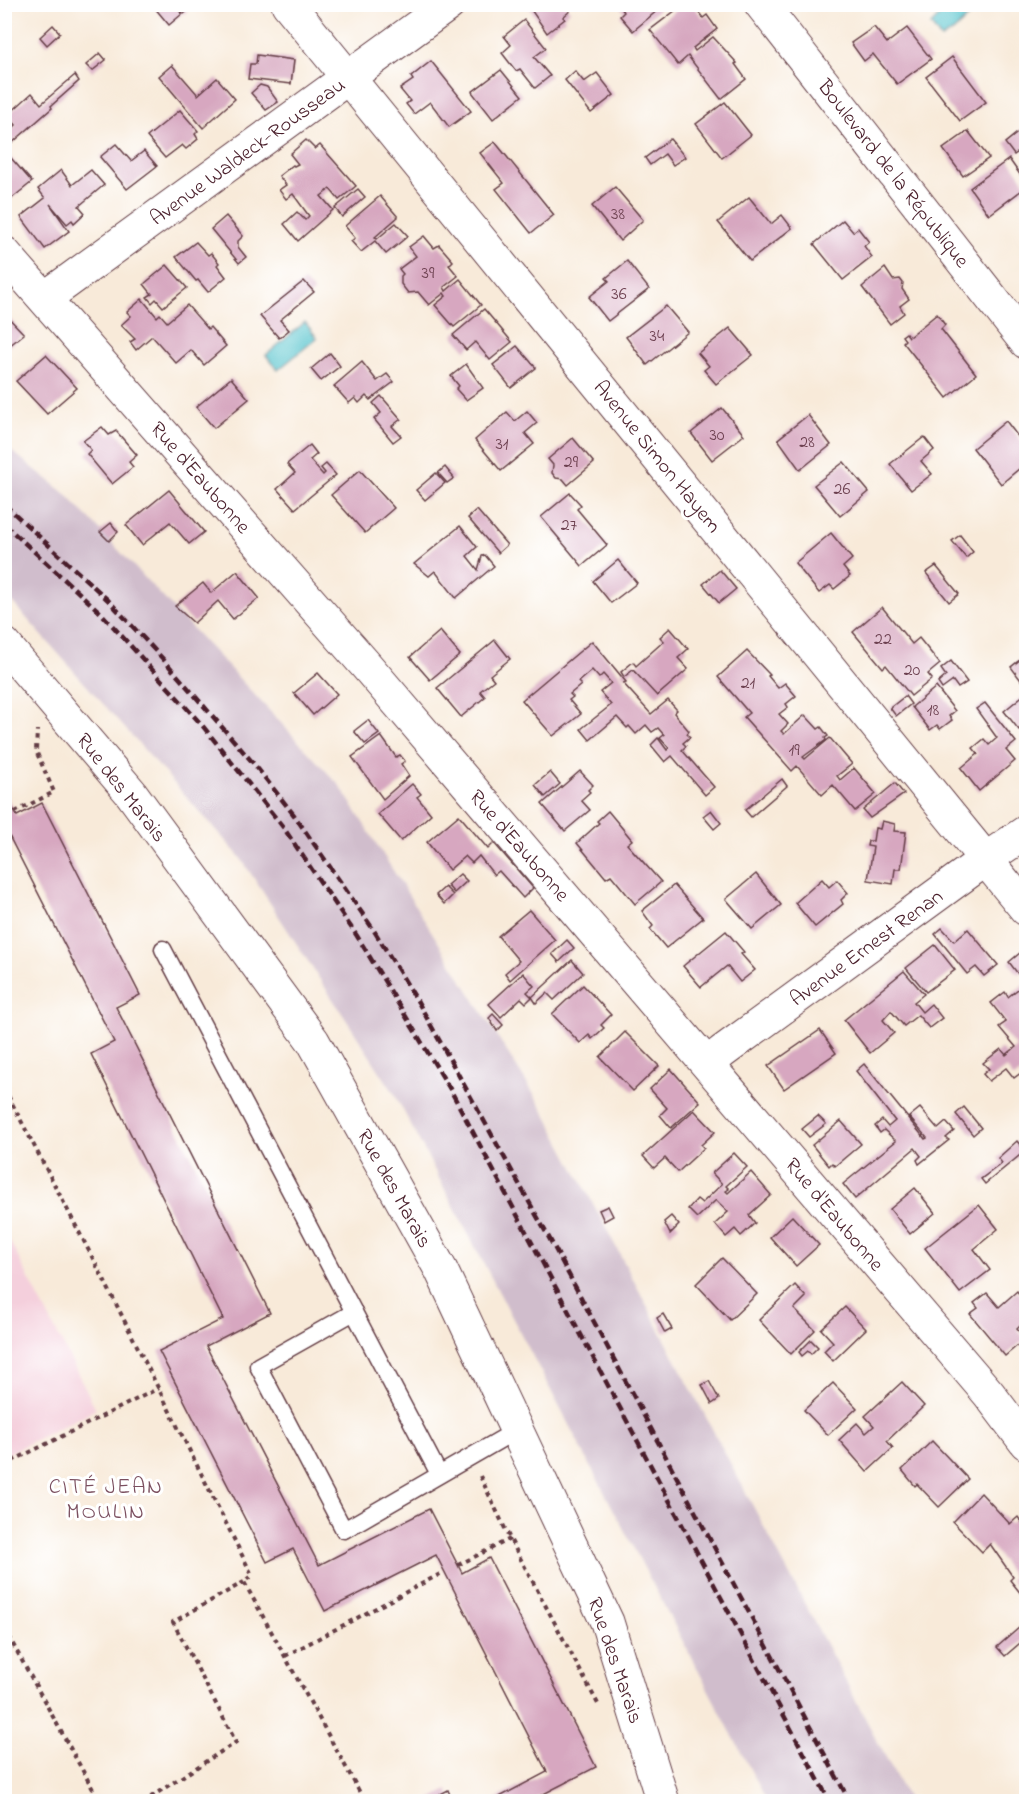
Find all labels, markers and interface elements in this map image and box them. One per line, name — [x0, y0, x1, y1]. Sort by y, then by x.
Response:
street label: Avenue Waldeck-Rousseau — [144, 71, 352, 234]
street label: Boulevard de la République — [809, 73, 976, 275]
house number: 38 — [611, 202, 625, 228]
house number: 39 — [422, 261, 435, 287]
house number: 36 — [611, 282, 627, 308]
house number: 34 — [650, 324, 665, 350]
street label: Avenue Simon Hayem — [584, 374, 728, 541]
street label: Rue d'Eaubonne — [142, 416, 257, 542]
house number: 30 — [709, 423, 725, 449]
house number: 28 — [799, 430, 815, 456]
house number: 31 — [495, 432, 509, 458]
house number: 29 — [564, 450, 579, 476]
house number: 26 — [834, 477, 851, 503]
house number: 27 — [561, 513, 578, 539]
house number: 22 — [874, 627, 892, 653]
house number: 20 — [904, 658, 921, 684]
house number: 21 — [741, 671, 756, 697]
house number: 18 — [927, 698, 939, 724]
street label: Rue des Marais — [68, 727, 173, 849]
house number: 19 — [788, 738, 800, 764]
street label: Rue d'Eaubonne — [461, 784, 576, 910]
street label: Avenue Ernest Renan — [784, 883, 950, 1015]
street label: Rue des Marais — [348, 1124, 438, 1254]
street label: Rue d'Eaubonne — [777, 1152, 890, 1279]
district label: CITÉ JEAN MOULIN — [49, 1472, 163, 1529]
street label: Rue des Marais — [578, 1593, 650, 1728]

